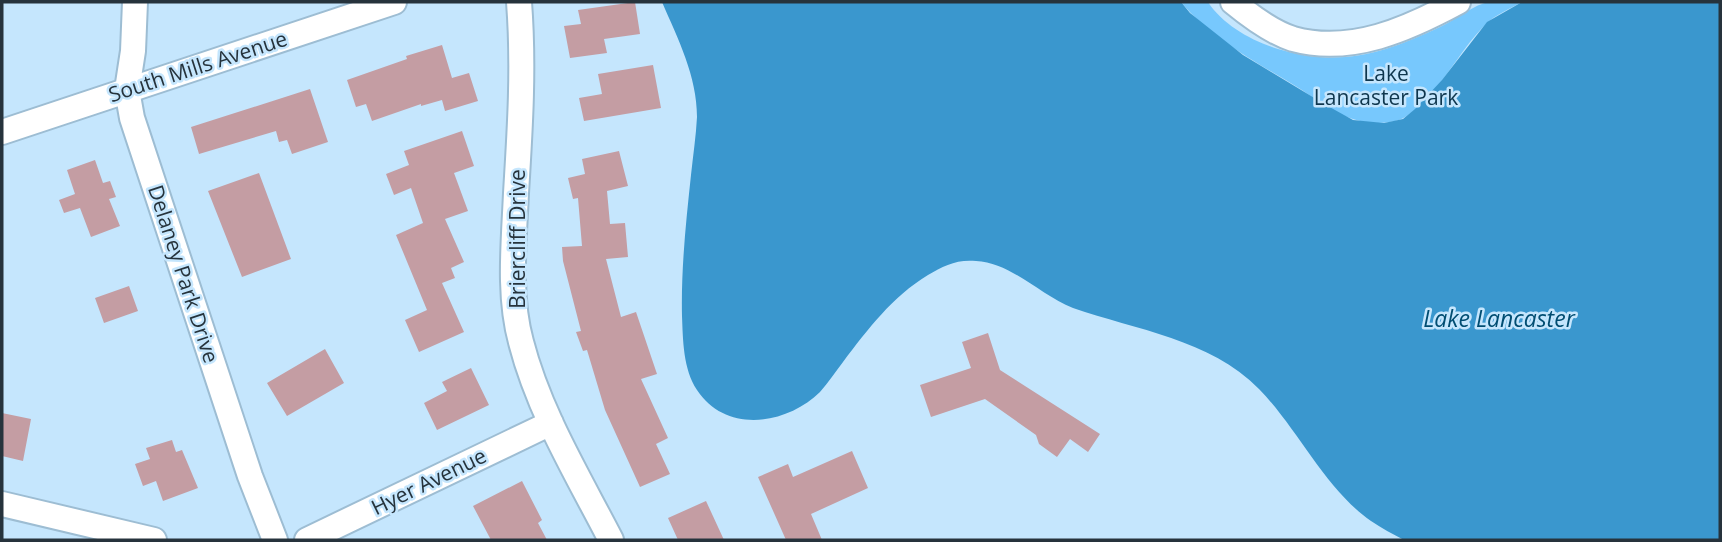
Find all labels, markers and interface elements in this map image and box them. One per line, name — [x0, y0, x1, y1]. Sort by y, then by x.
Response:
street label: South Mills Avenue — [105, 24, 291, 108]
park label: Lake Lancaster Park — [1314, 59, 1458, 111]
street label: Briercliff Drive — [503, 169, 531, 309]
street label: Delaney Park Drive — [142, 181, 226, 366]
water label: Lake Lancaster — [1423, 302, 1576, 334]
street label: Hyer Avenue — [366, 441, 491, 521]

